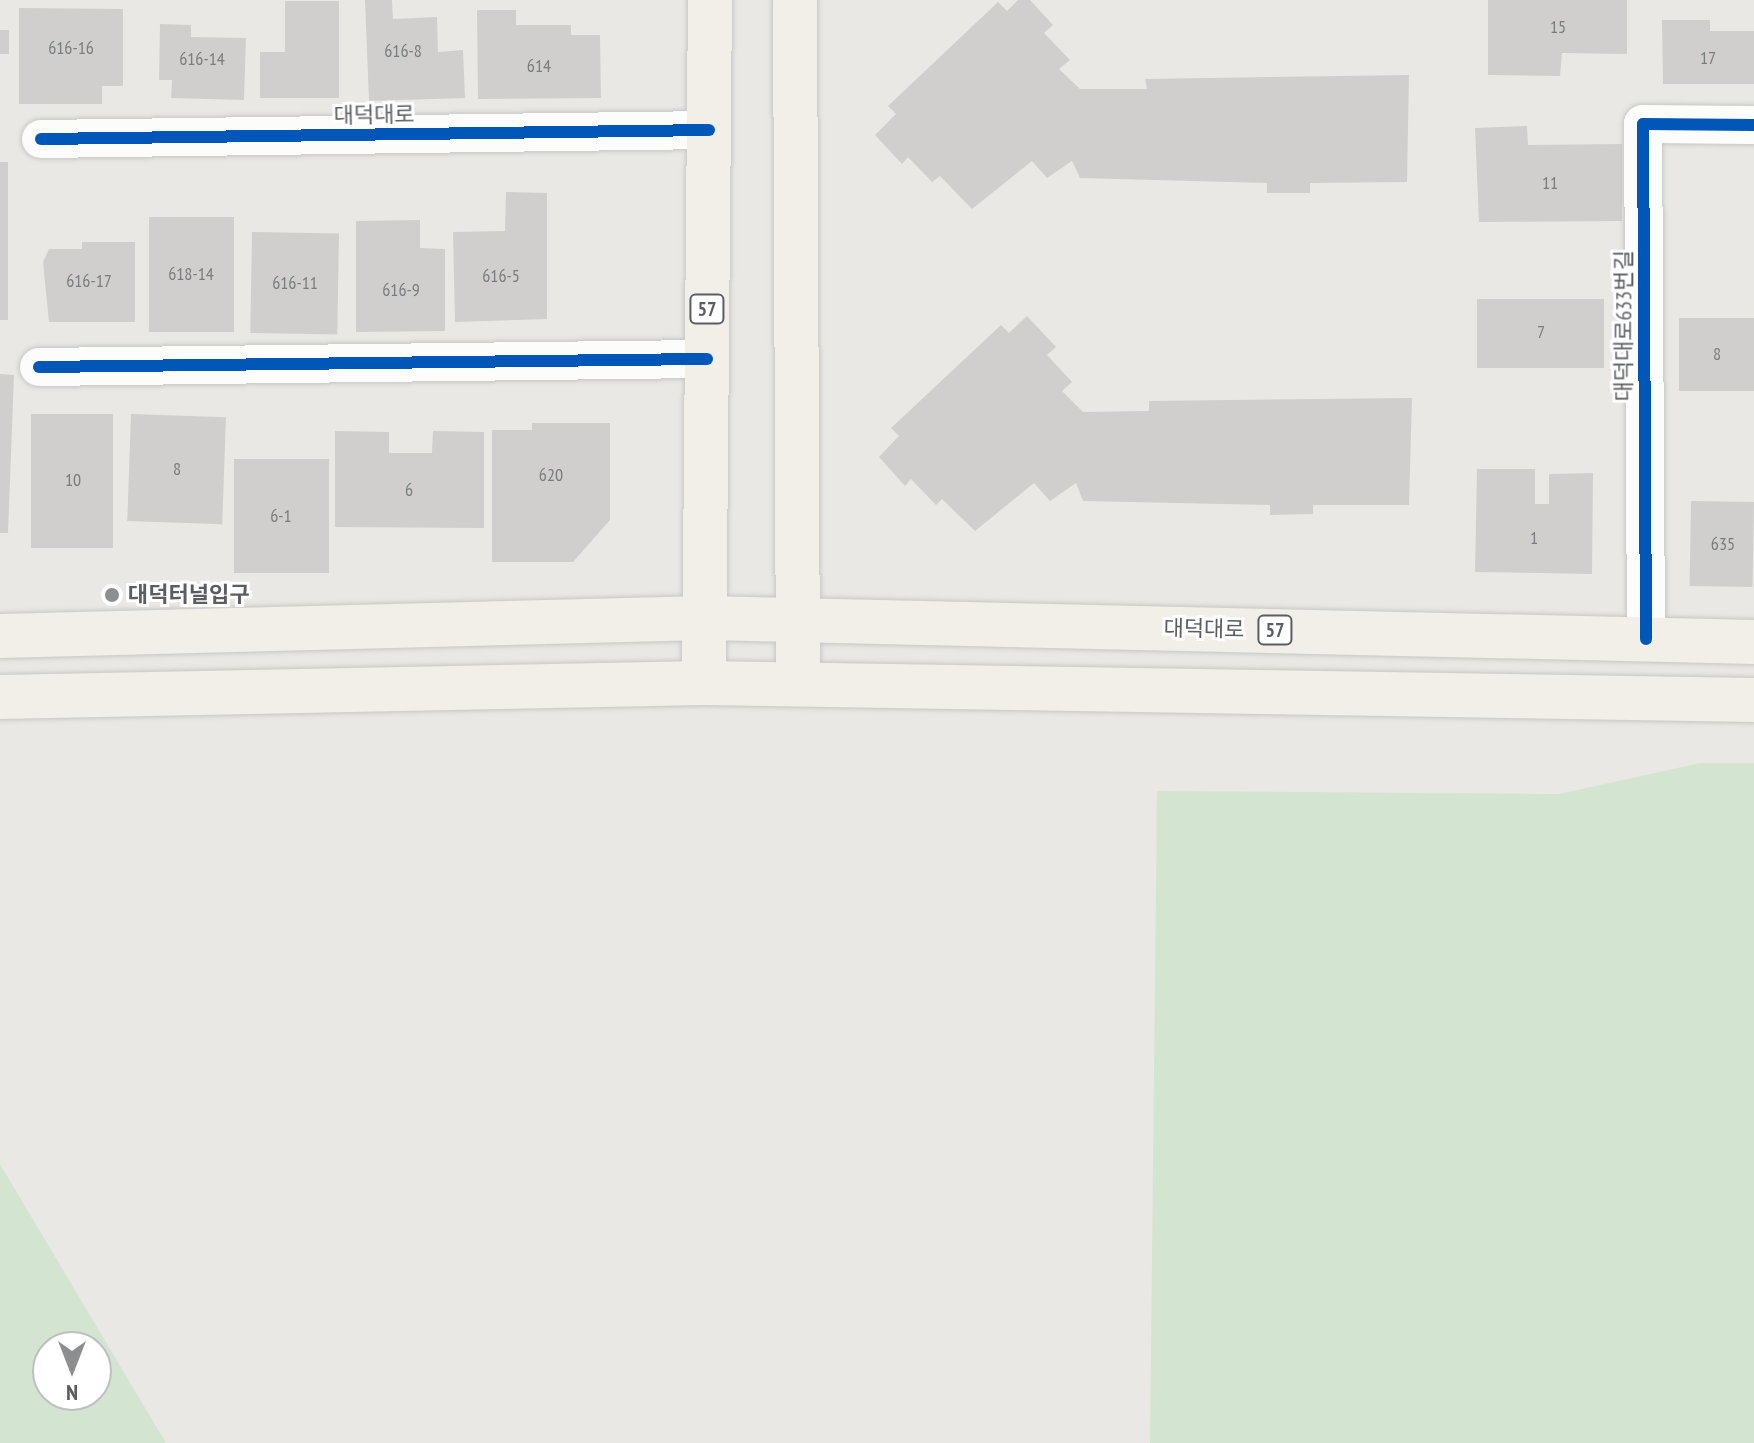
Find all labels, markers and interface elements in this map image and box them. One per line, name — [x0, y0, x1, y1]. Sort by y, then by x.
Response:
house number: 15 — [1550, 16, 1566, 38]
house number: 616-16 — [48, 37, 94, 59]
house number: 616-8 — [384, 40, 422, 62]
house number: 17 — [1700, 47, 1716, 69]
house number: 616-14 — [179, 48, 225, 70]
house number: 614 — [527, 55, 551, 77]
street label: 대덕대로 — [333, 101, 415, 129]
house number: 11 — [1542, 172, 1558, 194]
street label: 대덕대로633번길 — [1611, 250, 1637, 402]
house number: 618-14 — [168, 263, 214, 285]
house number: 616-5 — [482, 265, 520, 287]
house number: 616-17 — [66, 270, 112, 292]
house number: 616-11 — [272, 272, 318, 294]
house number: 616-9 — [382, 279, 420, 301]
road number: 57 — [689, 293, 725, 325]
house number: 7 — [1537, 321, 1545, 343]
house number: 8 — [1713, 343, 1721, 365]
house number: 8 — [173, 458, 181, 480]
house number: 620 — [539, 464, 563, 486]
house number: 10 — [65, 469, 81, 491]
house number: 6 — [405, 479, 413, 501]
house number: 6-1 — [270, 505, 292, 527]
house number: 1 — [1530, 527, 1538, 549]
house number: 635 — [1711, 533, 1735, 555]
place label: 대덕터널입구 — [128, 582, 249, 608]
marker: 대덕터널입구 — [103, 586, 121, 604]
road number: 57 — [1257, 614, 1293, 646]
street label: 대덕대로 — [1163, 615, 1245, 643]
north arrow — [32, 1331, 112, 1411]
text: N — [66, 1379, 78, 1407]

